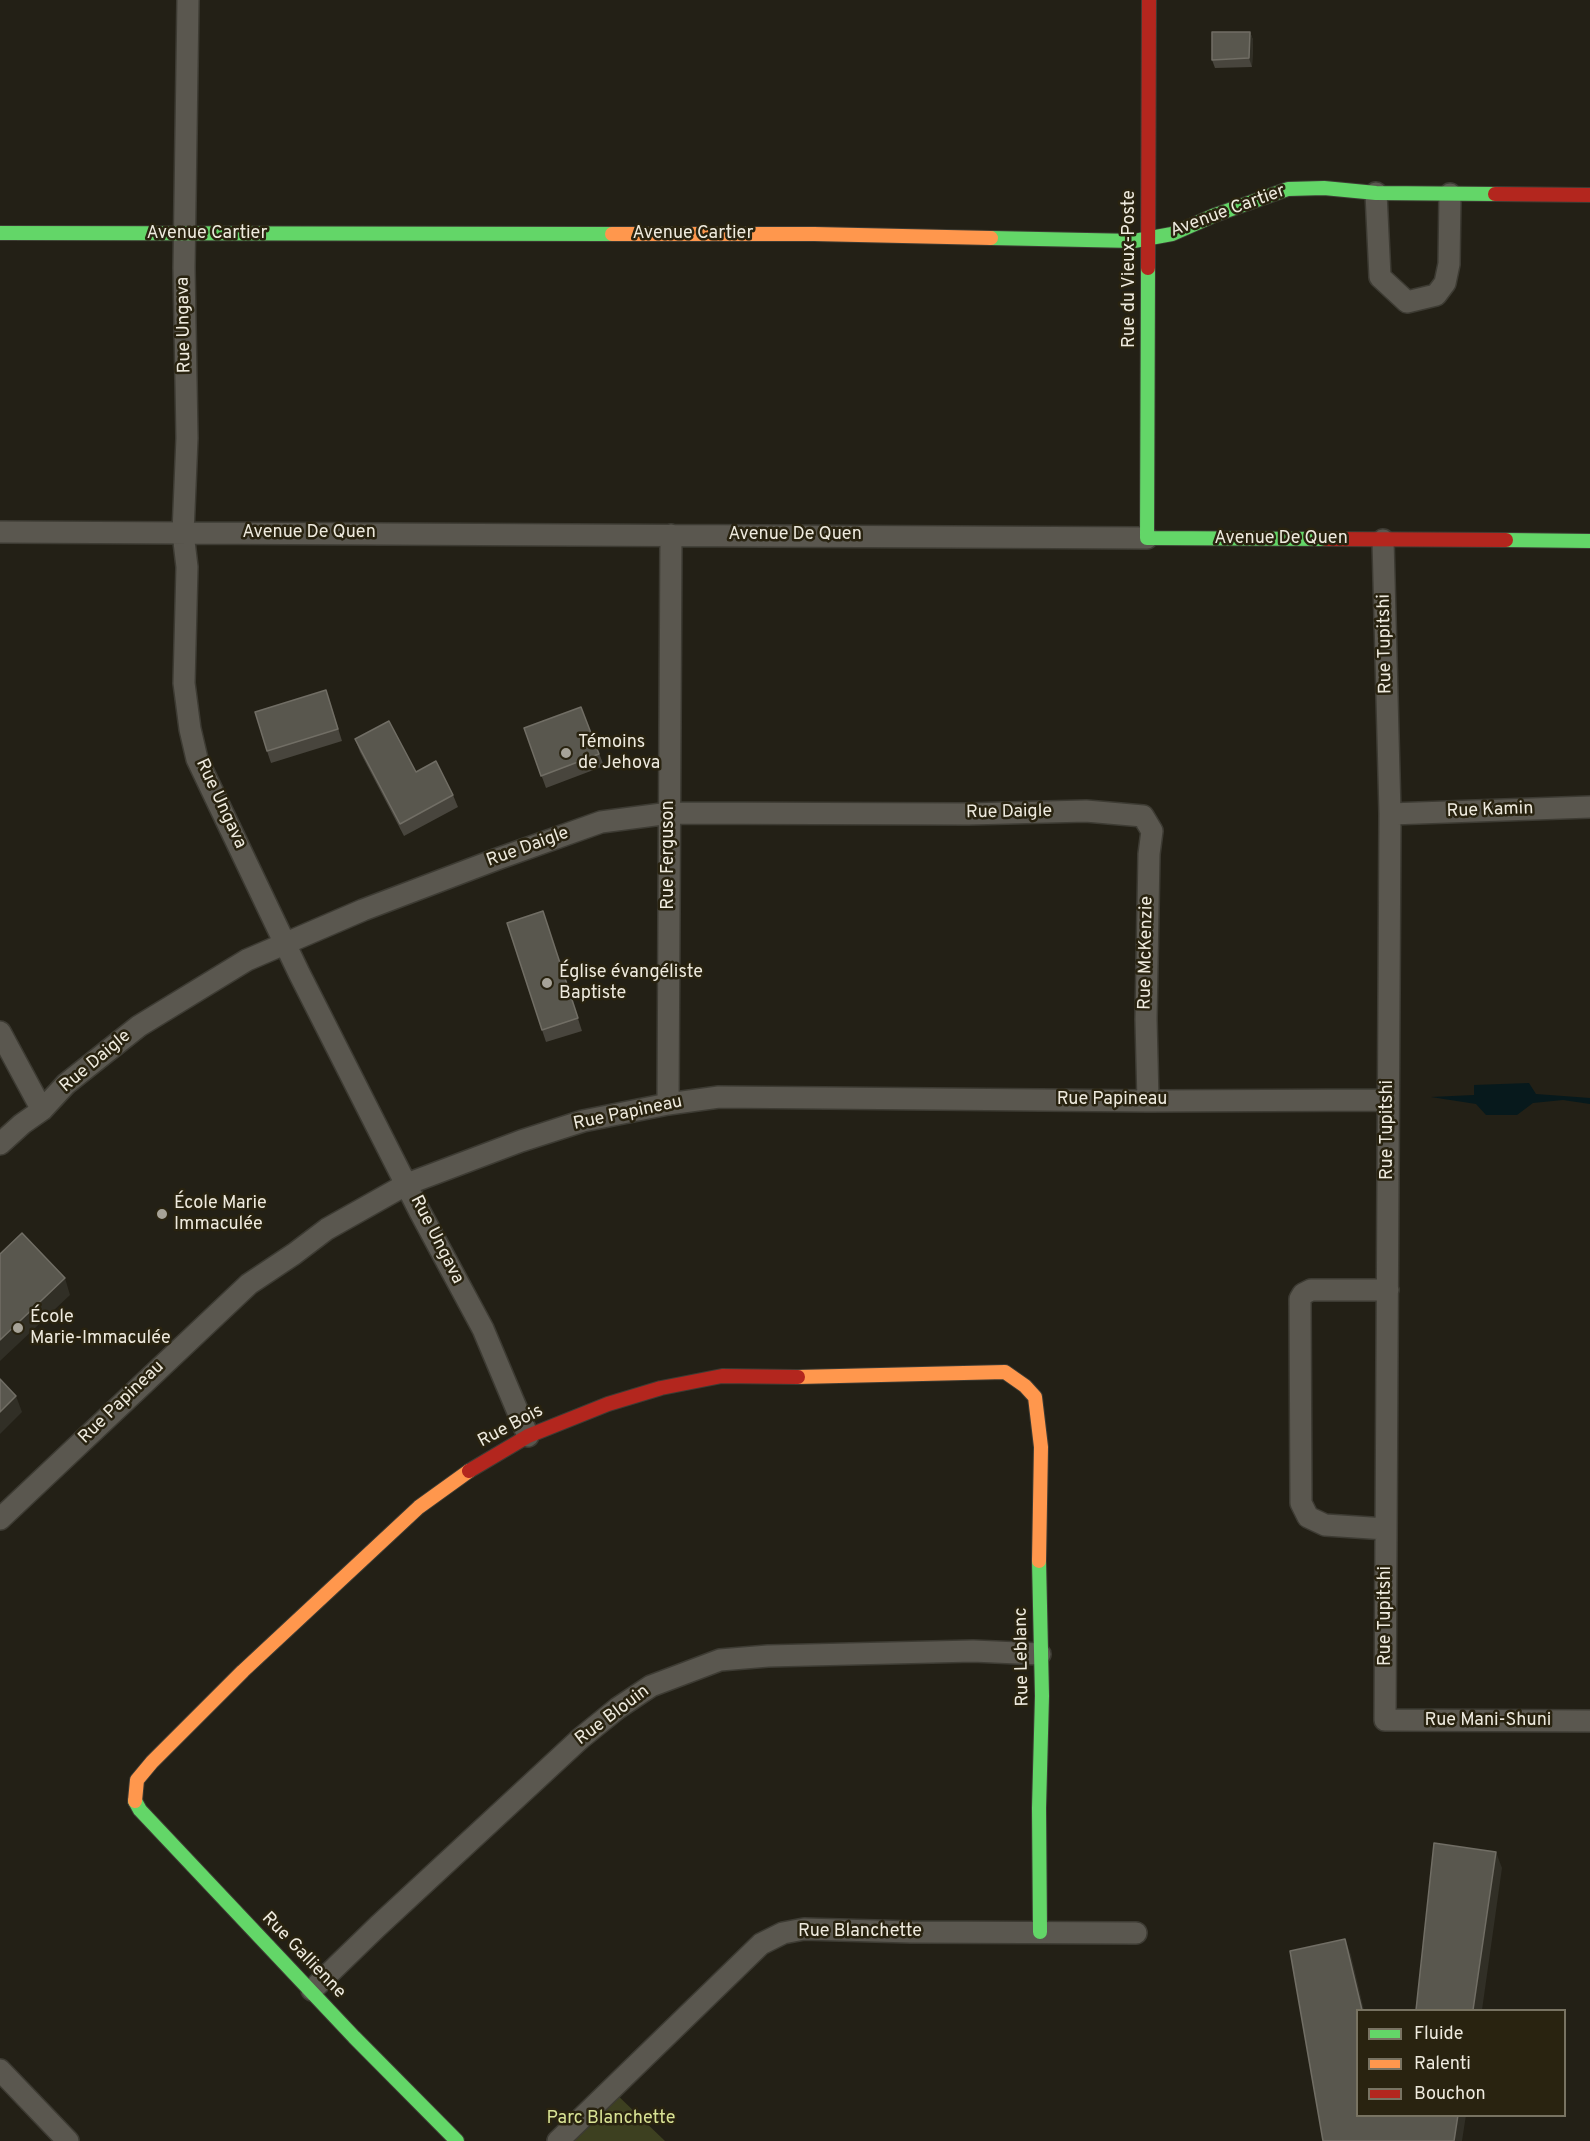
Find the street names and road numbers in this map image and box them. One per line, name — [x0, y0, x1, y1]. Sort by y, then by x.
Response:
street label: Avenue Cartier — [1167, 181, 1289, 243]
street label: Rue du Vieux-Poste — [1119, 190, 1141, 348]
street label: Avenue Cartier — [147, 223, 267, 245]
street label: Avenue Cartier — [633, 223, 753, 245]
street label: Rue Ungava — [173, 277, 197, 373]
street label: Avenue De Quen — [242, 522, 376, 544]
street label: Avenue De Quen — [728, 524, 862, 546]
street label: Avenue De Quen — [1214, 528, 1348, 550]
street label: Rue Tupitshi — [1374, 594, 1398, 694]
street label: Rue Ungava — [190, 756, 250, 852]
street label: Rue Kamin — [1446, 799, 1534, 823]
street label: Rue Ferguson — [658, 800, 680, 910]
street label: Rue Daigle — [966, 801, 1052, 825]
street label: Rue Daigle — [484, 823, 572, 873]
street label: Rue McKenzie — [1135, 896, 1159, 1010]
street label: Rue Daigle — [56, 1026, 136, 1098]
street label: Rue Tupitshi — [1377, 1080, 1399, 1180]
street label: Rue Papineau — [1057, 1089, 1167, 1111]
street label: Rue Papineau — [572, 1092, 684, 1136]
street label: Rue Ungava — [404, 1192, 468, 1288]
street label: Rue Papineau — [75, 1357, 169, 1449]
street label: Rue Bois — [475, 1401, 547, 1453]
street label: Rue Tupitshi — [1375, 1566, 1397, 1666]
street label: Rue Leblanc — [1011, 1607, 1035, 1707]
street label: Rue Blouin — [572, 1681, 654, 1751]
street label: Rue Mani-Shuni — [1425, 1710, 1551, 1732]
street label: Rue Gallienne — [256, 1908, 350, 2004]
street label: Rue Blanchette — [798, 1921, 922, 1943]

